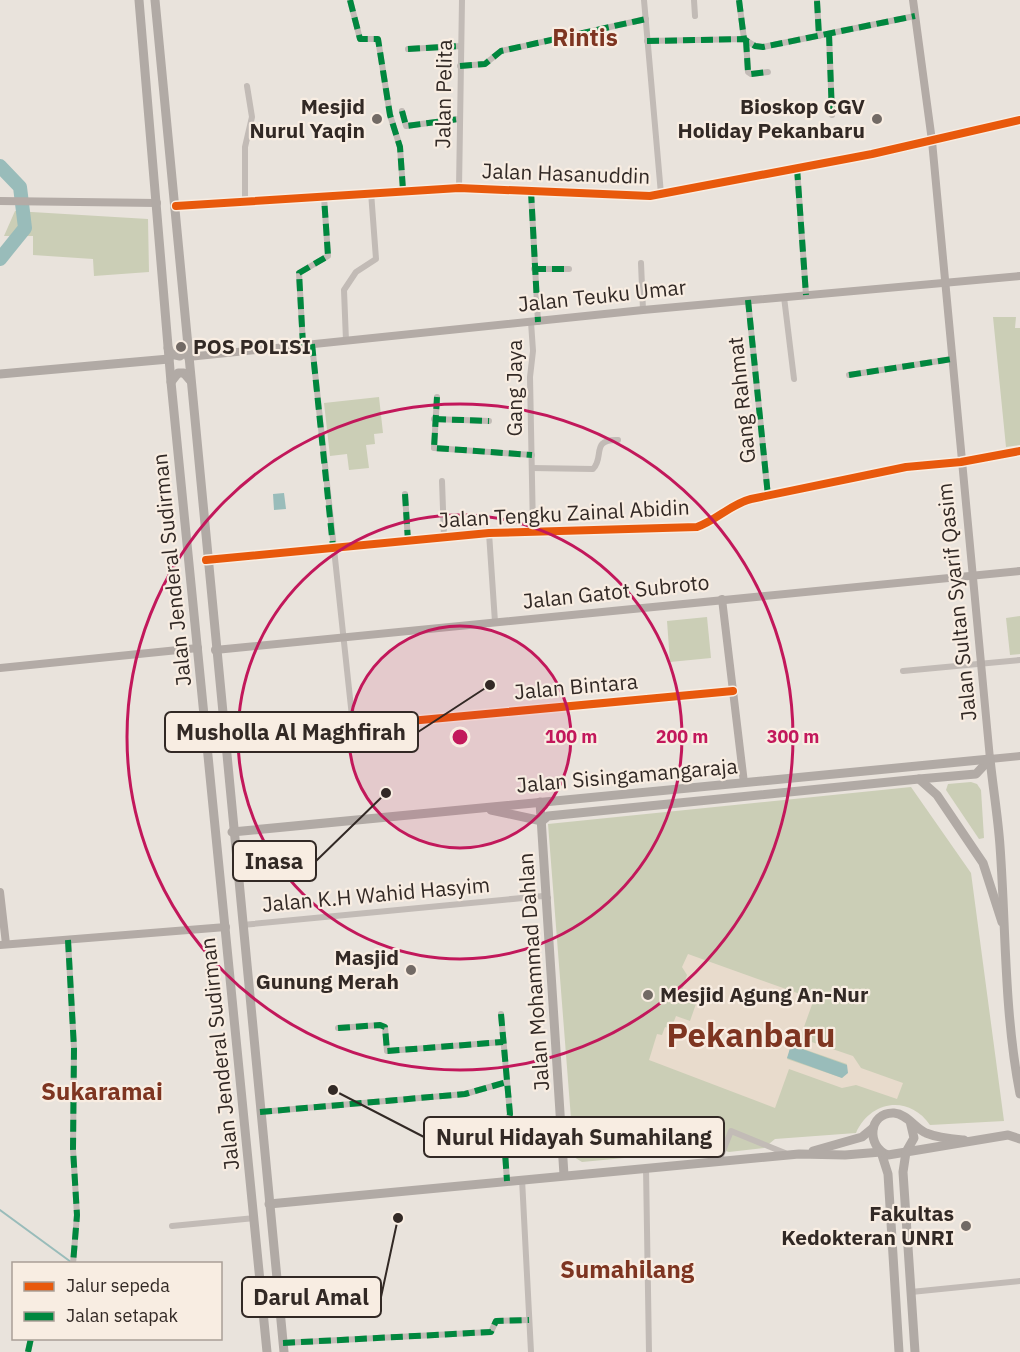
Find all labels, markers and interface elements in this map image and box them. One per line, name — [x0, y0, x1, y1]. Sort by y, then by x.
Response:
district label: Rintis — [552, 21, 618, 53]
street label: Jalan Pelita — [428, 39, 458, 149]
place label: Mesjid Nurul Yaqin — [249, 92, 365, 144]
place label: Bioskop CGV Holiday Pekanbaru — [677, 92, 865, 144]
marker: Mesjid Nurul Yaqin — [370, 112, 384, 126]
marker: Bioskop CGV Holiday Pekanbaru — [870, 112, 884, 126]
street label: Jalan Hasanuddin — [481, 156, 651, 190]
street label: Jalan Teuku Umar — [516, 272, 688, 318]
place label: POS POLISI — [193, 332, 311, 360]
street label: Gang Rahmat — [720, 335, 762, 465]
marker: POS POLISI — [174, 340, 188, 354]
street label: Gang Jaya — [500, 340, 528, 437]
street label: Jalan Jenderal Sudirman — [145, 452, 197, 688]
street label: Jalan Sultan Syarif Qasim — [930, 482, 982, 722]
street label: Jalan Tengku Zainal Abidin — [438, 492, 690, 534]
street label: Jalan Gatot Subroto — [521, 567, 711, 615]
street label: Jalan Bintara — [513, 667, 639, 705]
callout: Musholla Al Maghfirah — [165, 712, 418, 752]
text: Musholla Al Maghfirah — [176, 717, 406, 746]
text: 100 m — [545, 725, 597, 748]
text: 200 m — [656, 725, 708, 748]
text: 300 m — [767, 725, 819, 748]
centre of rings — [450, 727, 470, 747]
street label: Jalan Sisingamangaraja — [515, 751, 739, 799]
callout: Inasa — [233, 841, 316, 881]
text: Inasa — [245, 846, 303, 875]
street label: Jalan Mohammad Dahlan — [511, 852, 555, 1092]
street label: Jalan K.H Wahid Hasyim — [261, 870, 491, 918]
street label: Jalan Jenderal Sudirman — [193, 936, 245, 1172]
place label: Masjid Gunung Merah — [256, 943, 399, 995]
marker: Masjid Gunung Merah — [404, 963, 418, 977]
place label: Mesjid Agung An-Nur — [660, 980, 869, 1008]
marker: Mesjid Agung An-Nur — [641, 988, 655, 1002]
district label: Pekanbaru — [667, 1013, 835, 1056]
district label: Sukaramai — [41, 1075, 163, 1107]
callout: Nurul Hidayah Sumahilang — [424, 1117, 724, 1157]
text: Nurul Hidayah Sumahilang — [436, 1122, 713, 1151]
place label: Fakultas Kedokteran UNRI — [781, 1199, 954, 1251]
marker: Fakultas Kedokteran UNRI — [959, 1219, 973, 1233]
district label: Sumahilang — [560, 1253, 695, 1285]
legend — [12, 1262, 222, 1340]
text: Jalur sepeda — [66, 1274, 170, 1297]
callout: Darul Amal — [242, 1277, 381, 1317]
text: Darul Amal — [253, 1282, 369, 1311]
text: Jalan setapak — [66, 1304, 178, 1327]

